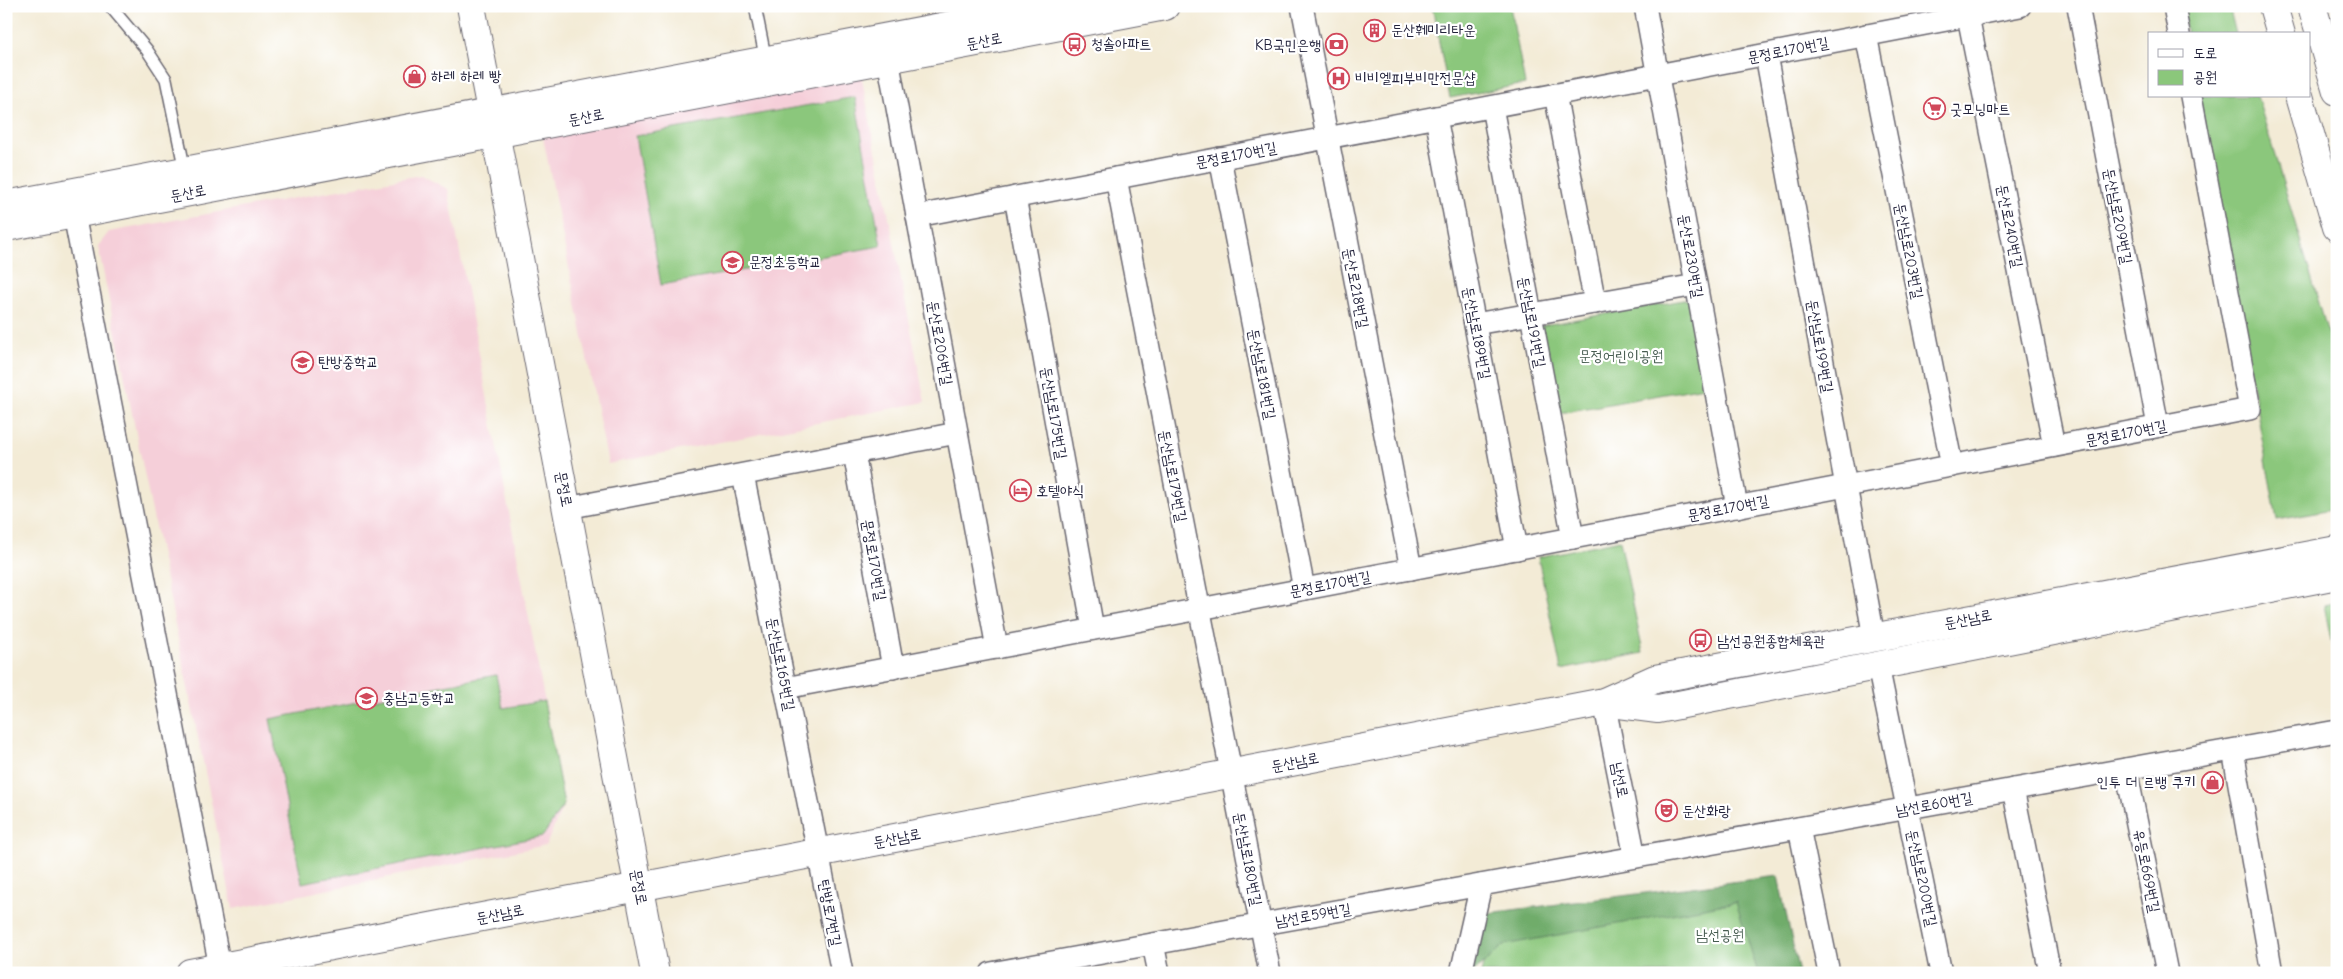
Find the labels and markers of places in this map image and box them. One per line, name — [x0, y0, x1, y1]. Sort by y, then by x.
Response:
building icon: 둔산훼미리타운 — [1363, 18, 1387, 42]
place label: 둔산훼미리타운 — [1391, 21, 1476, 39]
bus stop icon: 청솔아파트 — [1063, 32, 1087, 56]
bank icon: KB국민은행 — [1325, 33, 1349, 57]
place label: 청솔아파트 — [1091, 35, 1151, 53]
place label: KB국민은행 — [1255, 36, 1321, 54]
shop icon: 하레 하레 빵 — [403, 64, 427, 88]
hospital icon: 비비엘피부비만전문샵 — [1327, 66, 1351, 90]
place label: 하레 하레 빵 — [431, 67, 501, 85]
place label: 비비엘피부비만전문샵 — [1355, 69, 1476, 87]
supermarket icon: 굿모닝마트 — [1922, 97, 1946, 121]
place label: 굿모닝마트 — [1950, 100, 2010, 118]
school or university icon: 문정초등학교 — [721, 250, 745, 274]
place label: 문정초등학교 — [749, 253, 821, 271]
school or university icon: 탄방중학교 — [290, 350, 314, 374]
place label: 탄방중학교 — [318, 353, 378, 371]
hotel icon: 호텔야식 — [1008, 479, 1032, 503]
place label: 호텔야식 — [1036, 482, 1084, 500]
bus stop icon: 남선공원종합체육관 — [1689, 629, 1713, 653]
place label: 남선공원종합체육관 — [1717, 632, 1826, 650]
school or university icon: 충남고등학교 — [355, 686, 379, 710]
place label: 충남고등학교 — [383, 689, 455, 707]
shop icon: 인투 더 르뱅 쿠키 — [2200, 770, 2224, 794]
place label: 인투 더 르뱅 쿠키 — [2096, 773, 2196, 791]
theatre icon: 둔산화랑 — [1654, 799, 1678, 823]
place label: 둔산화랑 — [1682, 802, 1731, 820]

